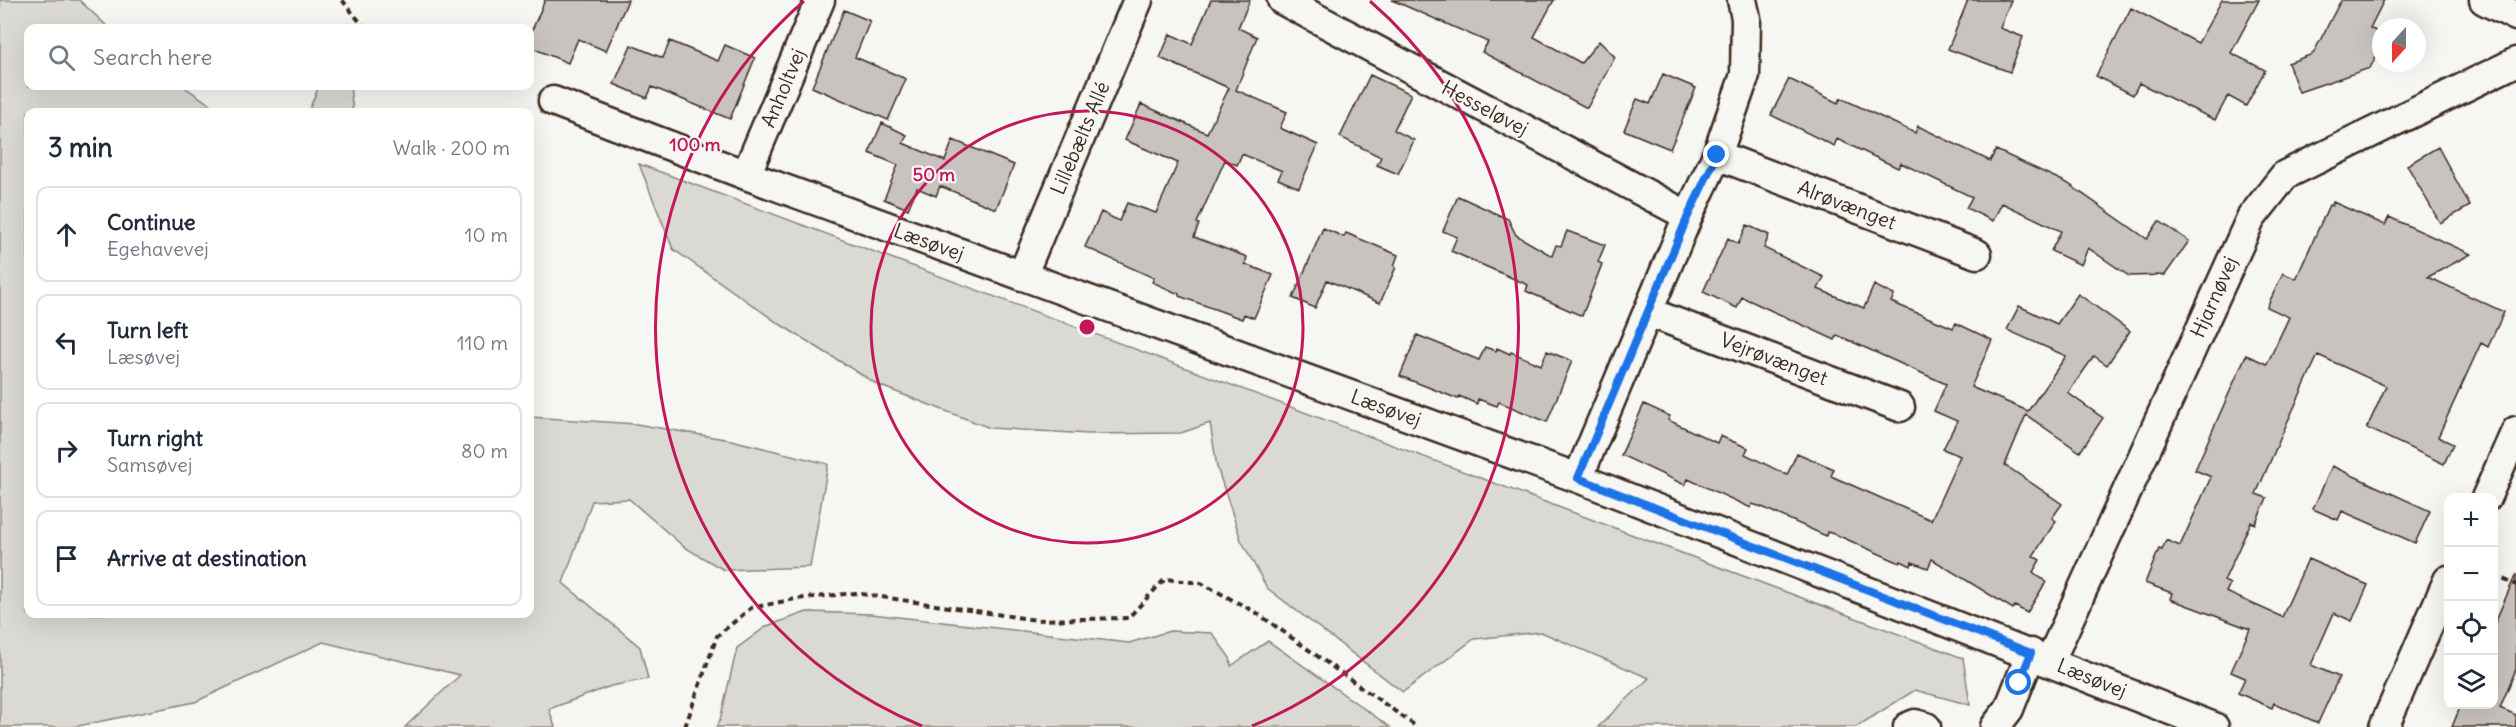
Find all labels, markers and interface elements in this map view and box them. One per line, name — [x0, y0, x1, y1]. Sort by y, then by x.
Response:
north arrow — [2372, 18, 2426, 72]
search box — [24, 24, 534, 90]
icon: search — [45, 41, 78, 74]
text: Search here — [93, 43, 212, 71]
street label: Anholtvej — [755, 45, 810, 131]
street label: Hesseløvej — [1438, 74, 1533, 141]
street label: Lillebælts Allé — [1044, 77, 1115, 198]
text: 3 min — [48, 131, 113, 164]
text: 100 m — [670, 133, 721, 156]
text: Walk · 200 m — [393, 135, 510, 160]
route end — [1703, 141, 1729, 167]
text: 50 m — [913, 163, 955, 186]
street label: Alrøvænget — [1795, 174, 1900, 235]
text: Continue — [107, 208, 196, 236]
street label: Læsøvej — [891, 217, 968, 266]
icon: ahead — [50, 218, 83, 251]
text: 10 m — [465, 222, 508, 247]
text: Egehavevej — [107, 236, 209, 261]
street label: Hjarnøvej — [2185, 252, 2242, 341]
text: Turn left — [107, 316, 188, 344]
centre of rings — [1077, 317, 1097, 337]
icon: left — [50, 326, 83, 359]
street label: Vejrøvænget — [1717, 327, 1832, 391]
text: 110 m — [457, 330, 508, 355]
text: Læsøvej — [107, 344, 180, 369]
street label: Læsøvej — [1348, 383, 1425, 432]
text: Turn right — [107, 424, 203, 452]
icon: right — [50, 434, 83, 467]
text: 80 m — [461, 438, 508, 463]
text: Samsøvej — [107, 452, 192, 477]
map controls — [2444, 493, 2498, 709]
button: + — [2444, 493, 2498, 547]
icon: arrive — [50, 542, 83, 575]
text: Arrive at destination — [107, 544, 307, 572]
button: − — [2444, 547, 2498, 601]
button: locate — [2444, 601, 2498, 655]
street label: Læsøvej — [2054, 652, 2131, 703]
button: layers — [2444, 655, 2498, 709]
route start — [2005, 669, 2031, 695]

